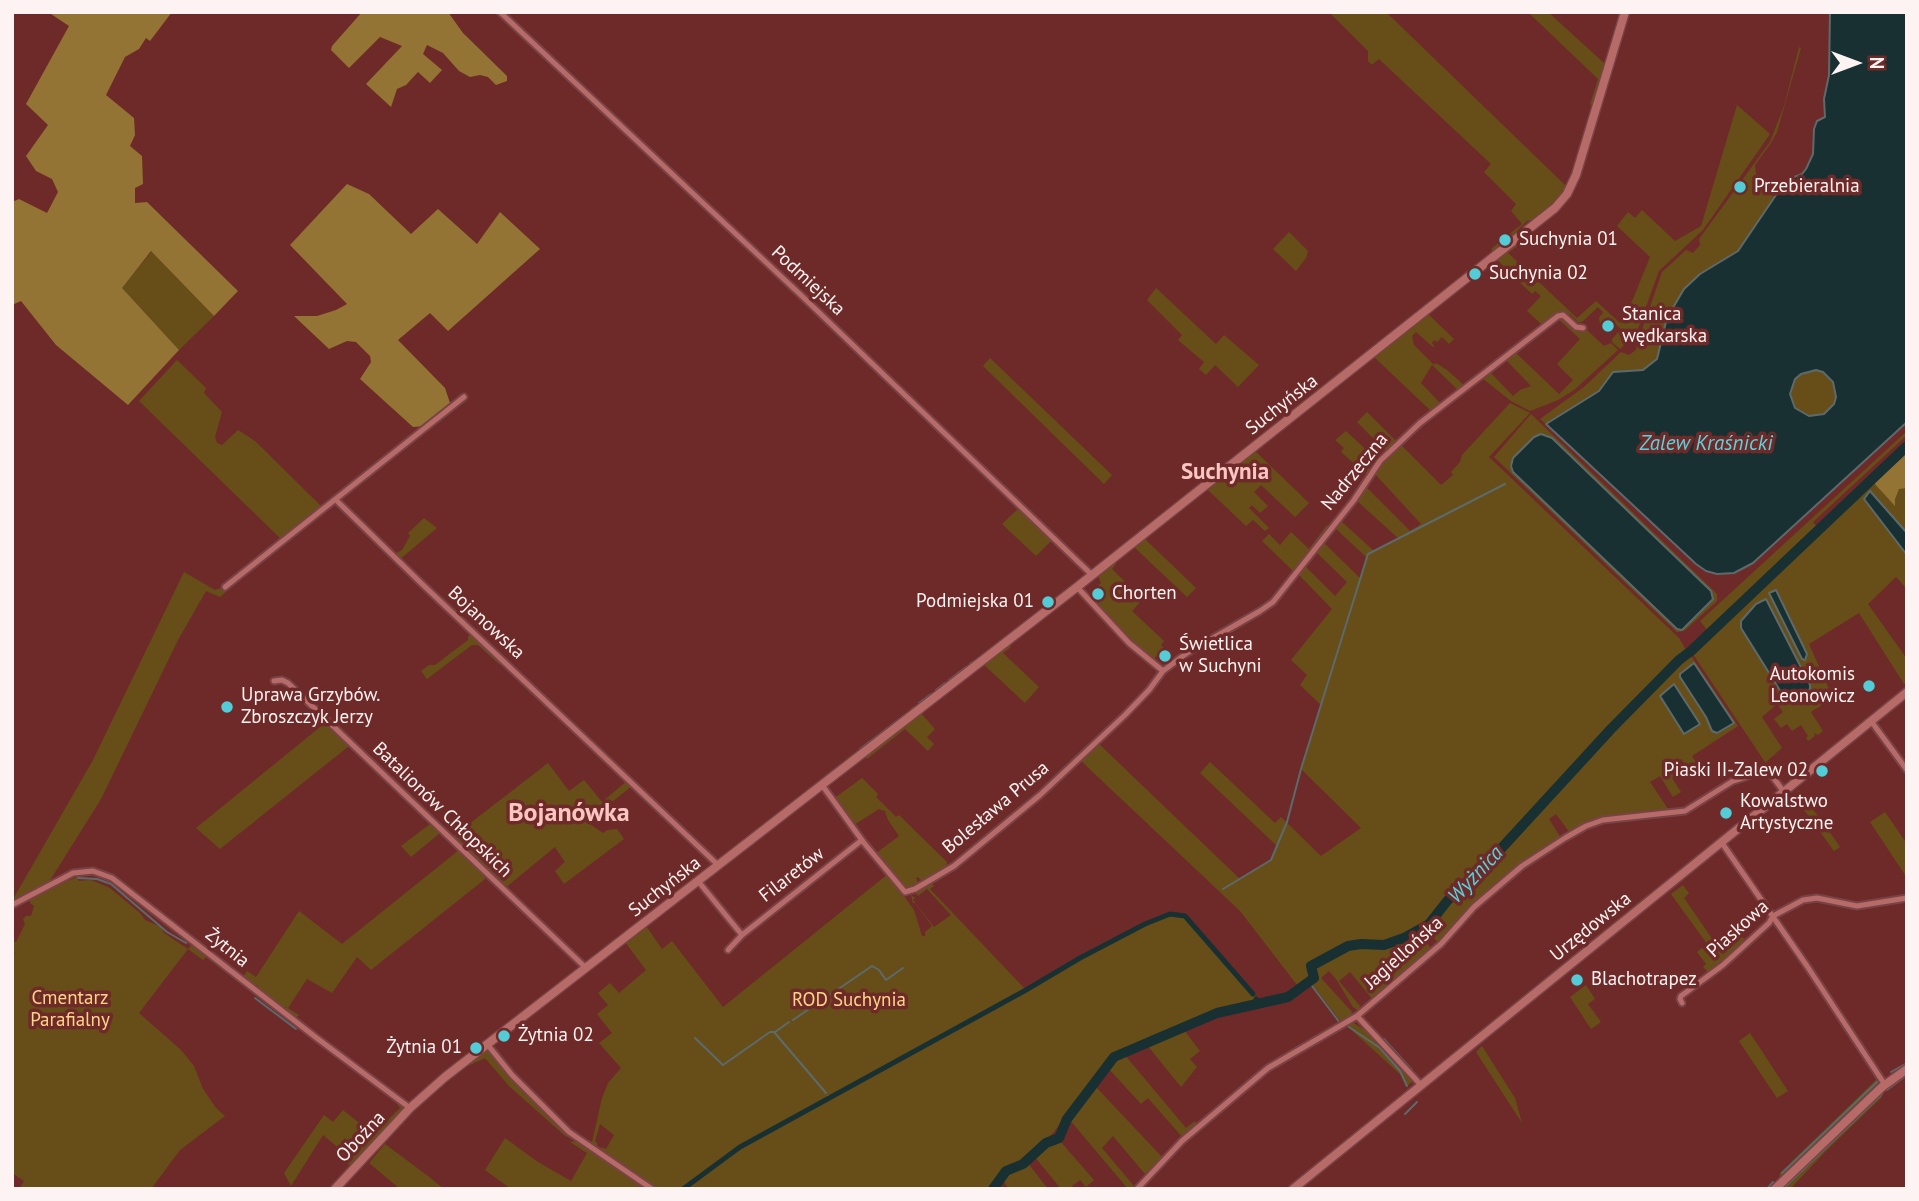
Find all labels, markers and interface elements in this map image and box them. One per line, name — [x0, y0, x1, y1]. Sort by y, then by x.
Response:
north arrow — [1821, 28, 1891, 98]
text: N — [1865, 57, 1889, 69]
place label: Przebieralnia — [1754, 176, 1860, 198]
marker: Przebieralnia — [1732, 179, 1748, 195]
place label: Suchynia 01 — [1519, 229, 1618, 251]
marker: Suchynia 01 — [1497, 232, 1513, 248]
street label: Podmiejska — [767, 241, 849, 321]
place label: Suchynia 02 — [1489, 263, 1588, 285]
marker: Suchynia 02 — [1467, 266, 1483, 282]
place label: Stanica wędkarska — [1622, 304, 1707, 348]
marker: Stanica wędkarska — [1600, 318, 1616, 334]
street label: Suchyńska — [1241, 370, 1323, 440]
street label: Nadrzeczna — [1317, 429, 1393, 515]
water label: Zalew Kraśnicki — [1639, 431, 1773, 457]
district label: Suchynia — [1181, 458, 1269, 486]
street label: Bojanowska — [443, 582, 529, 664]
place label: Chorten — [1112, 583, 1177, 605]
marker: Chorten — [1090, 586, 1106, 602]
place label: Podmiejska 01 — [916, 591, 1034, 613]
marker: Podmiejska 01 — [1040, 594, 1056, 610]
place label: Świetlica w Suchyni — [1179, 634, 1262, 678]
marker: Świetlica w Suchyni — [1157, 648, 1173, 664]
place label: Autokomis Leonowicz — [1770, 664, 1855, 708]
marker: Autokomis Leonowicz — [1861, 678, 1877, 694]
place label: Uprawa Grzybów. Zbroszczyk Jerzy — [241, 685, 380, 729]
marker: Uprawa Grzybów. Zbroszczyk Jerzy — [219, 699, 235, 715]
street label: Batalionów Chłopskich — [368, 738, 516, 882]
street label: Bolesława Prusa — [938, 757, 1054, 859]
place label: Piaski II-Zalew 02 — [1664, 760, 1808, 782]
marker: Piaski II-Zalew 02 — [1814, 763, 1830, 779]
place label: Kowalstwo Artystyczne — [1740, 791, 1833, 835]
district label: Bojanówka — [508, 798, 630, 830]
marker: Kowalstwo Artystyczne — [1718, 805, 1734, 821]
water label: Wyżnica — [1443, 841, 1509, 909]
street label: Filaretów — [755, 843, 829, 907]
street label: Suchyńska — [624, 852, 706, 922]
street label: Urzędowska — [1546, 888, 1636, 966]
street label: Piaskowa — [1702, 895, 1774, 963]
street label: Jagiellońska — [1360, 912, 1448, 994]
street label: Żytnia — [200, 923, 254, 973]
place label: Blachotrapez — [1591, 969, 1697, 991]
marker: Blachotrapez — [1569, 972, 1585, 988]
park label: Cmentarz Parafialny — [30, 988, 110, 1032]
park label: ROD Suchynia — [792, 990, 906, 1012]
place label: Żytnia 02 — [518, 1025, 594, 1047]
marker: Żytnia 02 — [496, 1028, 512, 1044]
place label: Żytnia 01 — [386, 1037, 462, 1059]
marker: Żytnia 01 — [468, 1040, 484, 1056]
street label: Oboźna — [332, 1107, 390, 1167]

